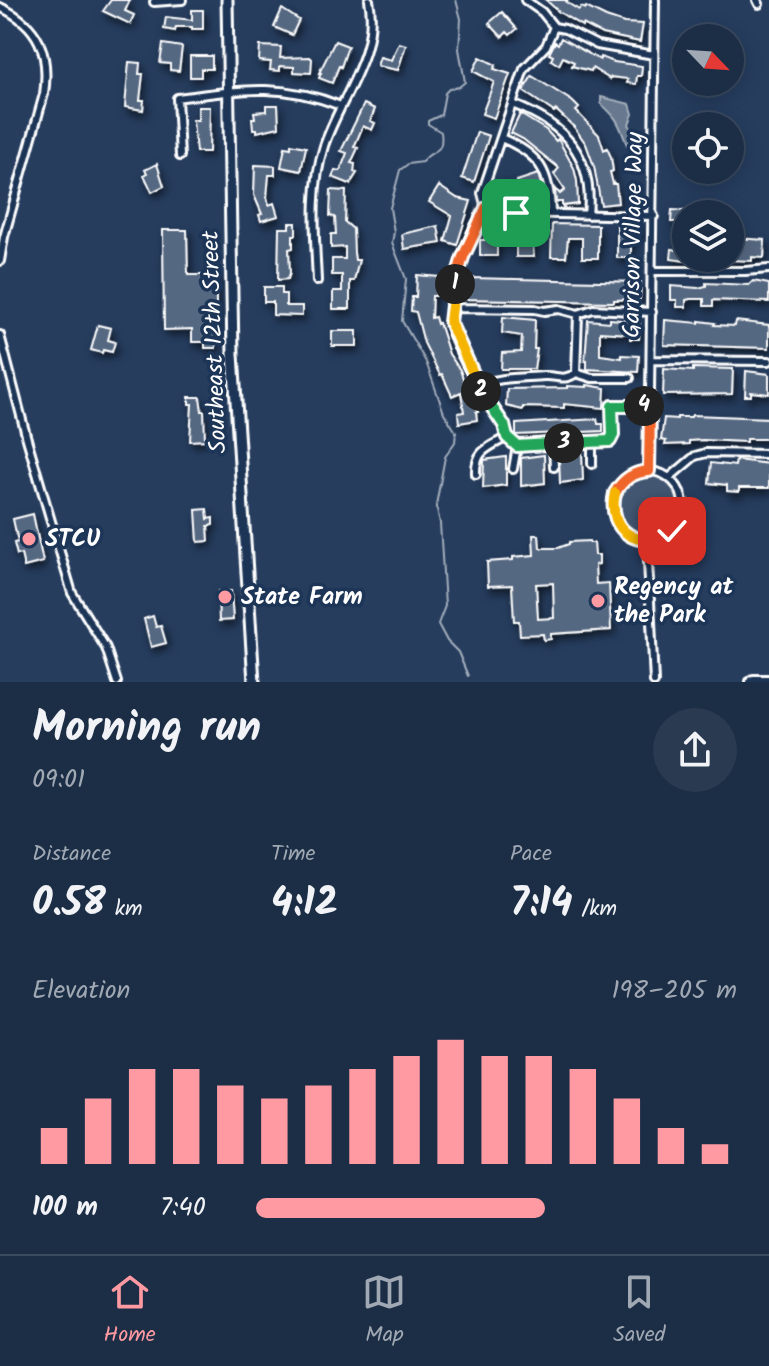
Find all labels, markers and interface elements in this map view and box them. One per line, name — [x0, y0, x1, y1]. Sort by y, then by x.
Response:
north arrow — [672, 24, 744, 96]
map controls — [672, 24, 744, 272]
button: locate — [672, 112, 744, 184]
street label: Garrison Village Way — [613, 131, 655, 338]
pin — [482, 179, 550, 247]
icon: arrive — [494, 191, 538, 235]
button: layers — [672, 200, 744, 272]
street label: Southeast 12th Street — [192, 229, 238, 454]
pin: 1 — [435, 264, 475, 304]
text: 1 — [452, 266, 458, 301]
pin: 2 — [461, 371, 501, 411]
text: 2 — [475, 373, 487, 408]
pin: 4 — [624, 386, 664, 426]
text: 4 — [638, 388, 650, 423]
pin: 3 — [544, 423, 584, 463]
text: 3 — [558, 425, 570, 460]
pin — [638, 497, 706, 565]
icon: check — [650, 509, 694, 553]
place label: STCU — [45, 520, 101, 559]
marker: STCU — [20, 530, 38, 548]
place label: Regency at the Park — [614, 568, 734, 635]
place label: State Farm — [241, 578, 363, 617]
marker: State Farm — [216, 588, 234, 606]
marker: Regency at the Park — [589, 592, 607, 610]
text: Morning run — [32, 694, 261, 764]
button: share — [653, 708, 737, 792]
text: 09:01 — [32, 759, 85, 801]
text: Distance — [32, 837, 111, 872]
text: Time — [271, 837, 315, 872]
text: Pace — [510, 837, 552, 872]
text: 0.58 — [32, 872, 106, 936]
text: 4:12 — [271, 872, 338, 936]
text: 7:14 — [510, 872, 573, 936]
text: km — [106, 892, 143, 927]
text: /km — [573, 892, 617, 927]
text: Elevation — [32, 970, 130, 1012]
text: 198–205 m — [611, 970, 737, 1012]
text: 100 m — [32, 1187, 98, 1229]
text: 7:40 — [160, 1187, 206, 1229]
tab: Home — [103, 1270, 156, 1353]
tab: Map — [362, 1270, 406, 1353]
tab: Saved — [613, 1270, 666, 1353]

